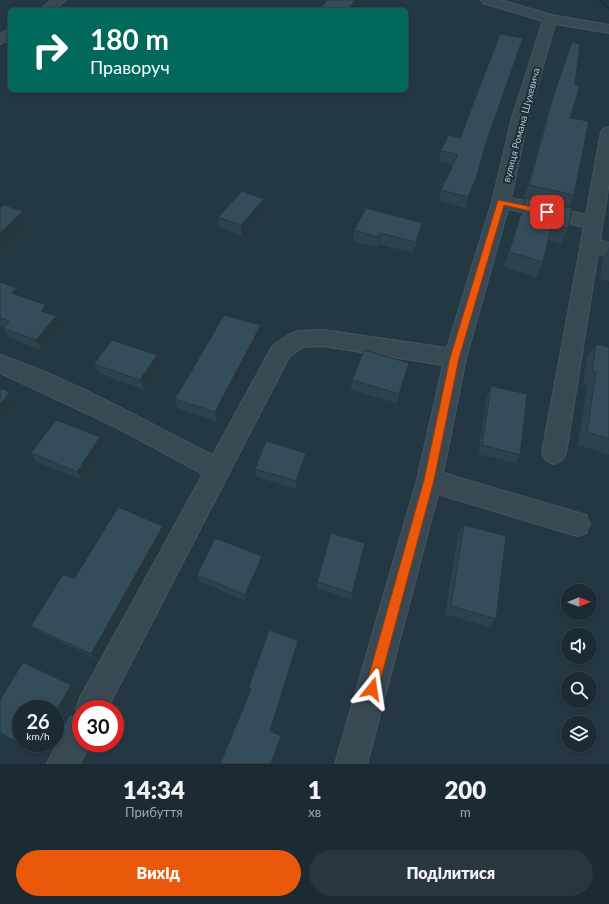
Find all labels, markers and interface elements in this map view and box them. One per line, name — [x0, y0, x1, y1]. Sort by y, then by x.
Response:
text: 180 m — [90, 22, 169, 56]
icon: right — [24, 24, 76, 76]
text: Праворуч — [90, 56, 170, 78]
street label: вулиця Романа Шухевича — [500, 66, 542, 184]
pin — [530, 195, 564, 229]
icon: arrive — [536, 201, 558, 223]
north arrow — [561, 584, 597, 620]
map controls — [561, 584, 597, 752]
button: sound — [561, 628, 597, 664]
position arrow — [351, 668, 393, 710]
button: search — [561, 672, 597, 708]
speed limit sign: 30 — [72, 700, 124, 752]
text: 26 — [26, 709, 50, 733]
button: layers — [561, 716, 597, 752]
text: km/h — [26, 730, 50, 742]
text: 14:34 — [123, 775, 185, 804]
text: 1 — [308, 775, 322, 804]
text: 200 — [444, 775, 486, 804]
text: Прибуття — [125, 804, 183, 820]
text: хв — [308, 804, 321, 820]
text: m — [460, 804, 471, 820]
button: Вихід — [16, 850, 301, 896]
button: Поділитися — [309, 850, 593, 896]

